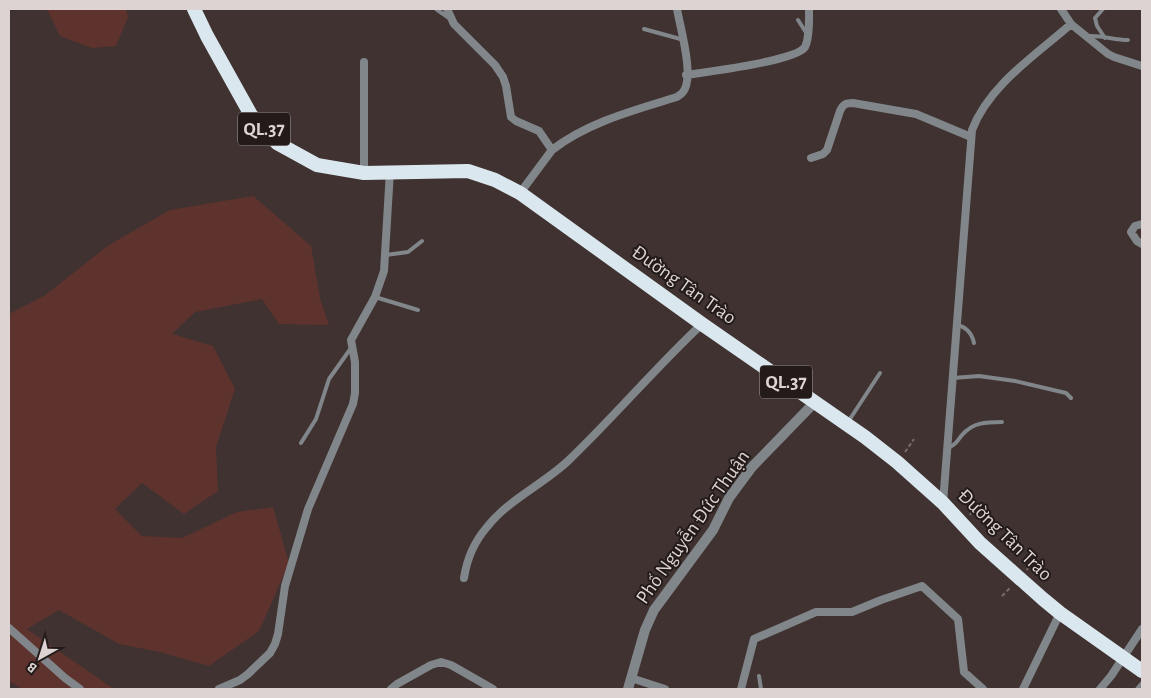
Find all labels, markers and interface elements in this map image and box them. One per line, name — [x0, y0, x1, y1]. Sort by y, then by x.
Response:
road number: QL.37 — [238, 112, 290, 146]
street label: Đường Tân Trào — [628, 242, 740, 328]
road number: QL.37 — [760, 366, 812, 398]
street label: Phố Nguyễn Đức Thuận — [632, 447, 754, 607]
street label: Đường Tân Trào — [954, 485, 1056, 585]
north arrow — [15, 633, 65, 683]
text: B — [25, 659, 40, 675]

